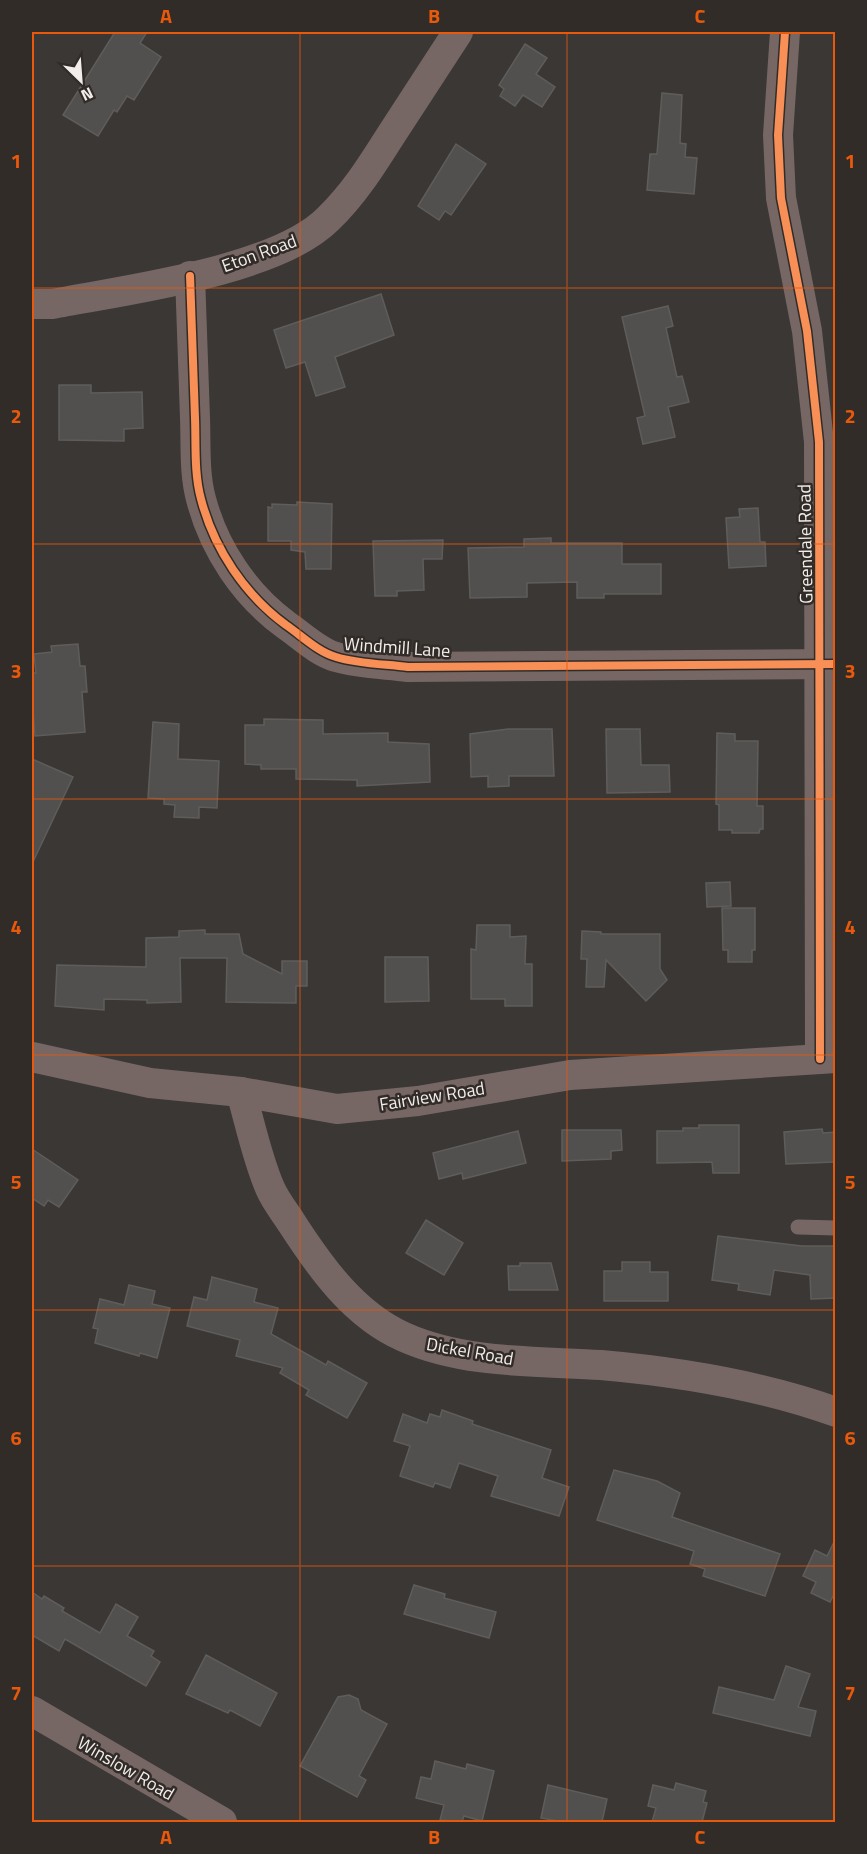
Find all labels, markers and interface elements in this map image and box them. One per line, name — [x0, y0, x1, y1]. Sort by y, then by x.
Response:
text: A — [160, 0, 172, 31]
text: B — [428, 0, 440, 31]
text: C — [695, 0, 706, 31]
north arrow — [51, 51, 111, 111]
text: N — [77, 81, 97, 108]
text: 1 — [10, 145, 22, 176]
text: 1 — [844, 145, 856, 176]
street label: Eton Road — [218, 227, 300, 279]
text: 2 — [10, 400, 22, 431]
text: 2 — [844, 400, 856, 431]
street label: Greendale Road — [790, 484, 820, 604]
street label: Windmill Lane — [343, 630, 451, 664]
text: 3 — [10, 655, 22, 686]
text: 3 — [844, 655, 856, 686]
text: 4 — [10, 911, 22, 942]
text: 4 — [844, 911, 856, 942]
street label: Fairview Road — [377, 1074, 487, 1118]
text: 5 — [10, 1166, 22, 1197]
text: 5 — [844, 1166, 856, 1197]
street label: Dickel Road — [424, 1330, 516, 1372]
text: 6 — [10, 1422, 22, 1453]
text: 6 — [844, 1422, 856, 1453]
text: 7 — [10, 1677, 22, 1708]
text: 7 — [844, 1677, 856, 1708]
street label: Winslow Road — [72, 1729, 180, 1807]
text: A — [160, 1821, 172, 1852]
text: B — [428, 1821, 440, 1852]
text: C — [695, 1821, 706, 1852]

